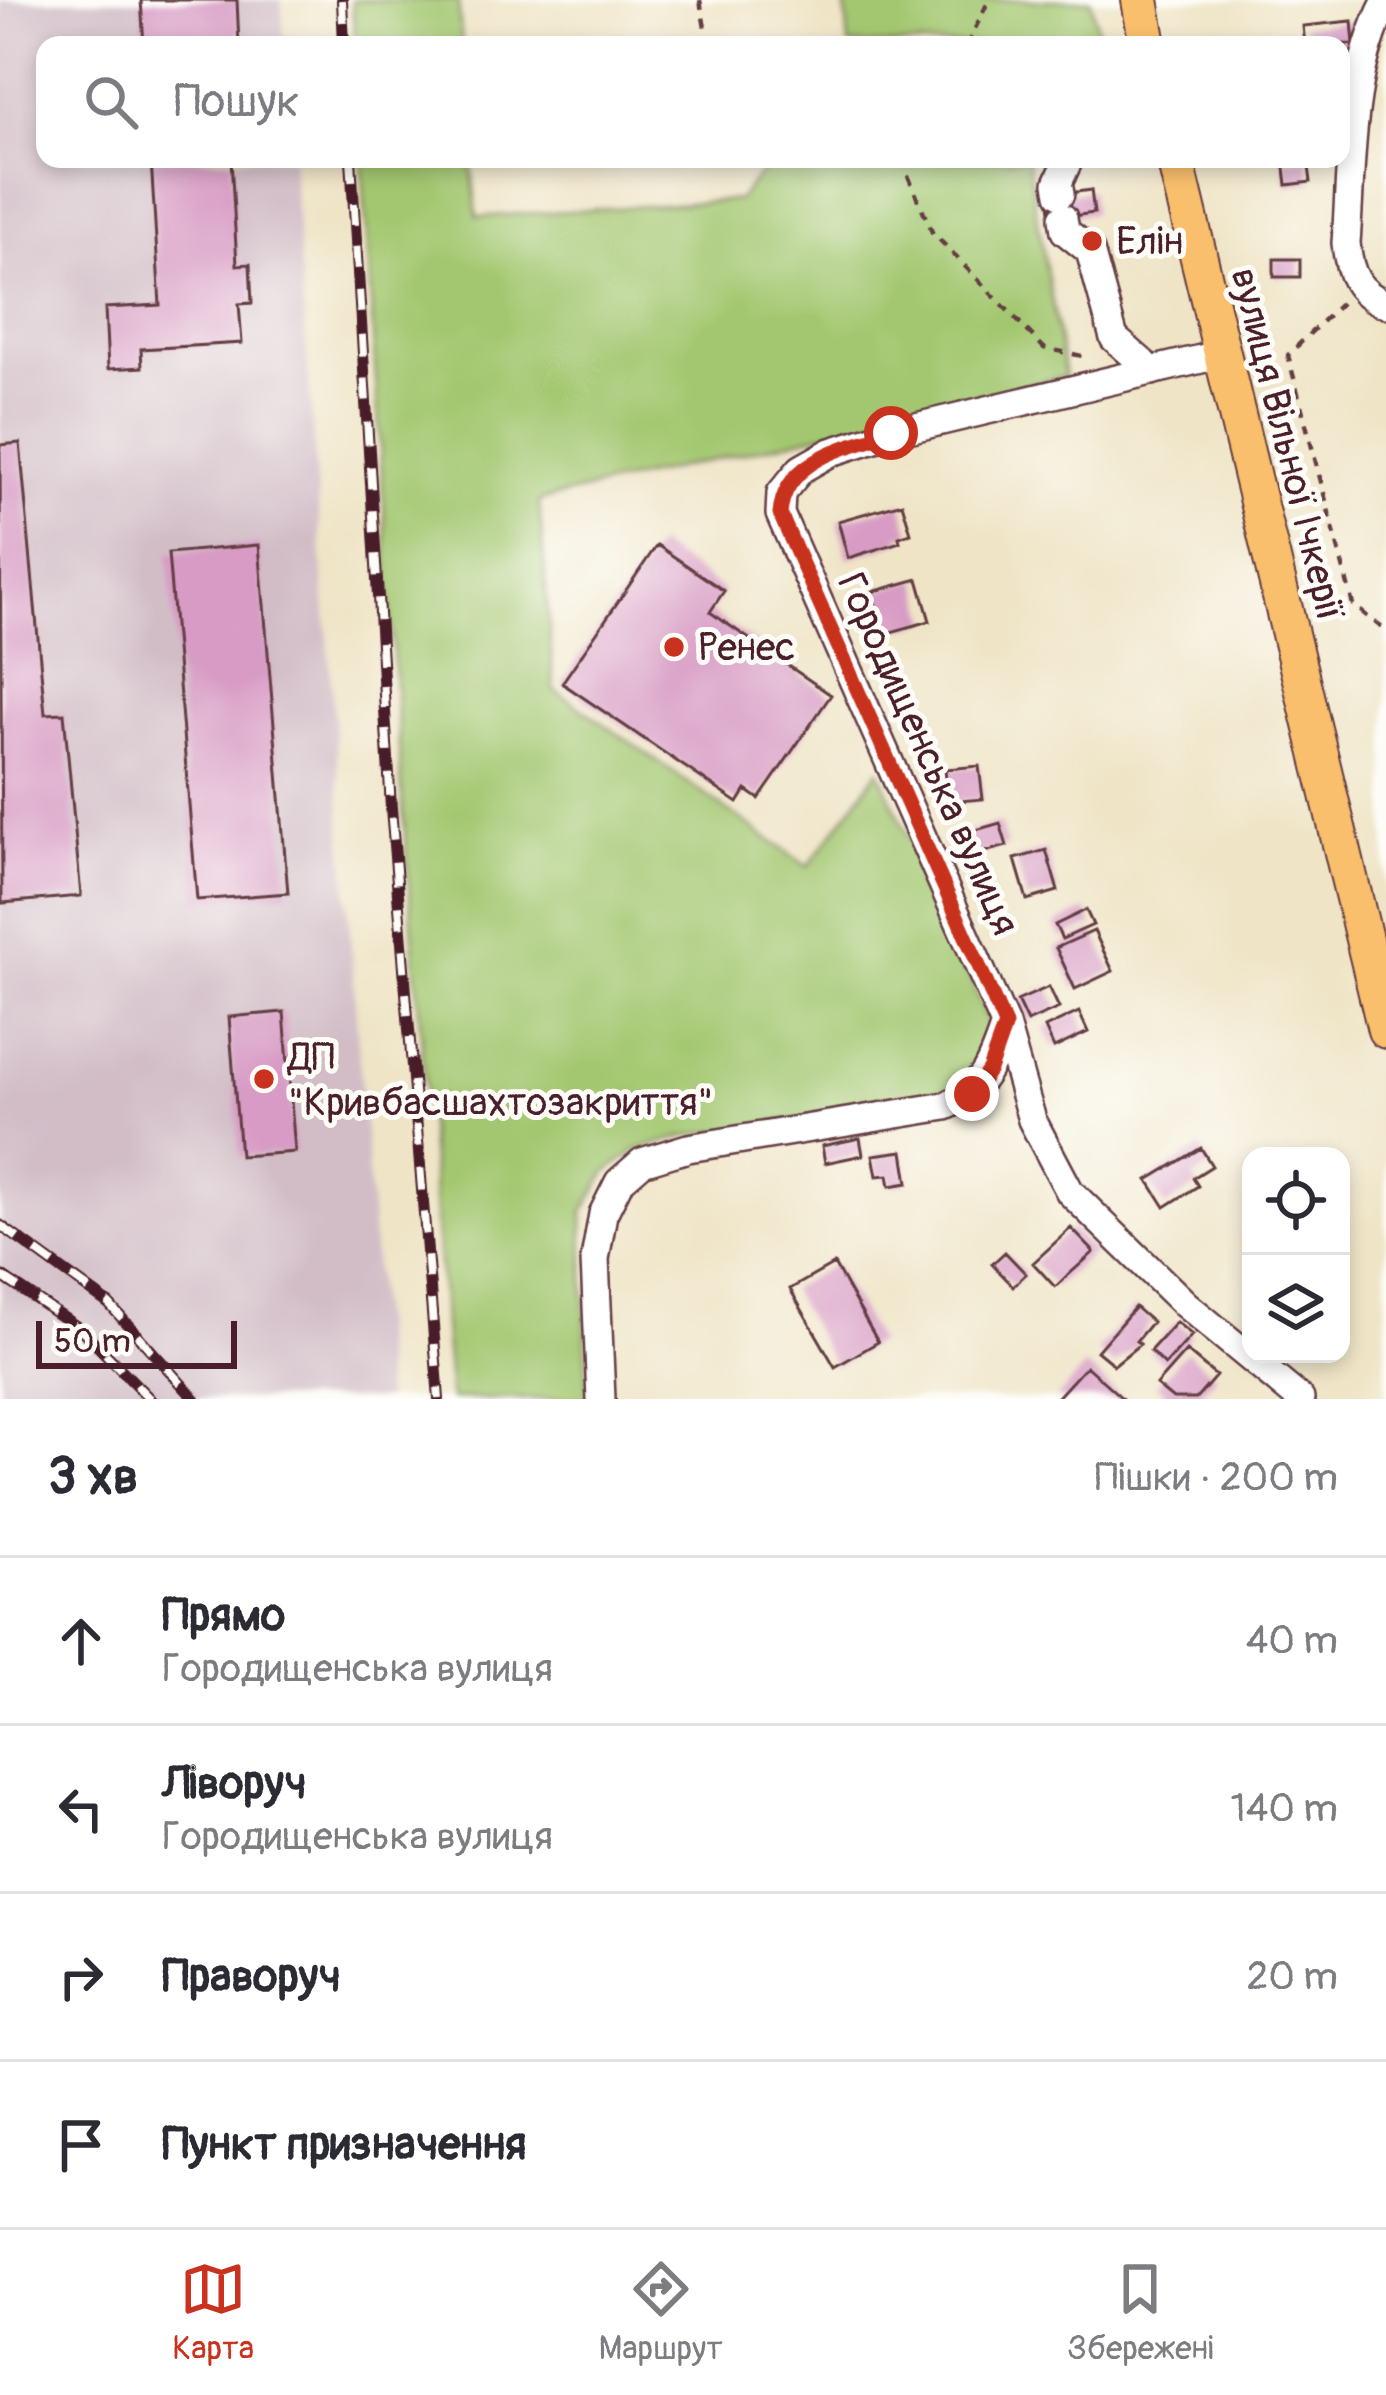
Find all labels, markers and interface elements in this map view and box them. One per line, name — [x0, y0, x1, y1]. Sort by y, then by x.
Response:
search box — [36, 36, 1350, 168]
icon: search — [78, 69, 144, 135]
text: Пошук — [174, 74, 299, 130]
place label: Елін — [1116, 217, 1183, 266]
marker: Елін — [1079, 228, 1105, 254]
street label: вулиця Вільної Ічкерії — [1219, 263, 1355, 627]
route start — [864, 406, 918, 460]
street label: Городищенська вулиця — [826, 565, 1030, 943]
place label: Ренес — [698, 623, 795, 672]
marker: Ренес — [661, 634, 687, 660]
place label: ДП "Кривбасшахтозакриття" — [286, 1033, 713, 1127]
marker: ДП "Кривбасшахтозакриття" — [251, 1066, 277, 1092]
route end — [945, 1067, 999, 1121]
map controls — [1242, 1147, 1350, 1363]
button: locate — [1242, 1147, 1350, 1255]
button: layers — [1242, 1255, 1350, 1363]
scale bar — [36, 1315, 237, 1368]
text: 50 m — [54, 1321, 131, 1362]
text: 3 хв — [48, 1445, 138, 1509]
text: Пішки · 200 m — [1095, 1453, 1338, 1502]
text: Прямо — [162, 1588, 285, 1644]
icon: ahead — [48, 1608, 114, 1674]
text: 40 m — [1246, 1616, 1338, 1665]
text: Городищенська вулиця — [162, 1644, 553, 1693]
text: Ліворуч — [162, 1756, 307, 1812]
icon: left — [48, 1776, 114, 1842]
text: 140 m — [1230, 1784, 1338, 1833]
text: Городищенська вулиця — [162, 1812, 553, 1861]
icon: right — [48, 1944, 114, 2010]
text: Праворуч — [162, 1949, 341, 2005]
text: 20 m — [1246, 1952, 1338, 2001]
icon: arrive — [48, 2112, 114, 2178]
text: Пункт призначення — [162, 2117, 526, 2173]
tab: Карта — [172, 2256, 254, 2369]
tab: Маршрут — [598, 2256, 723, 2369]
tab: Збережені — [1067, 2256, 1214, 2369]

